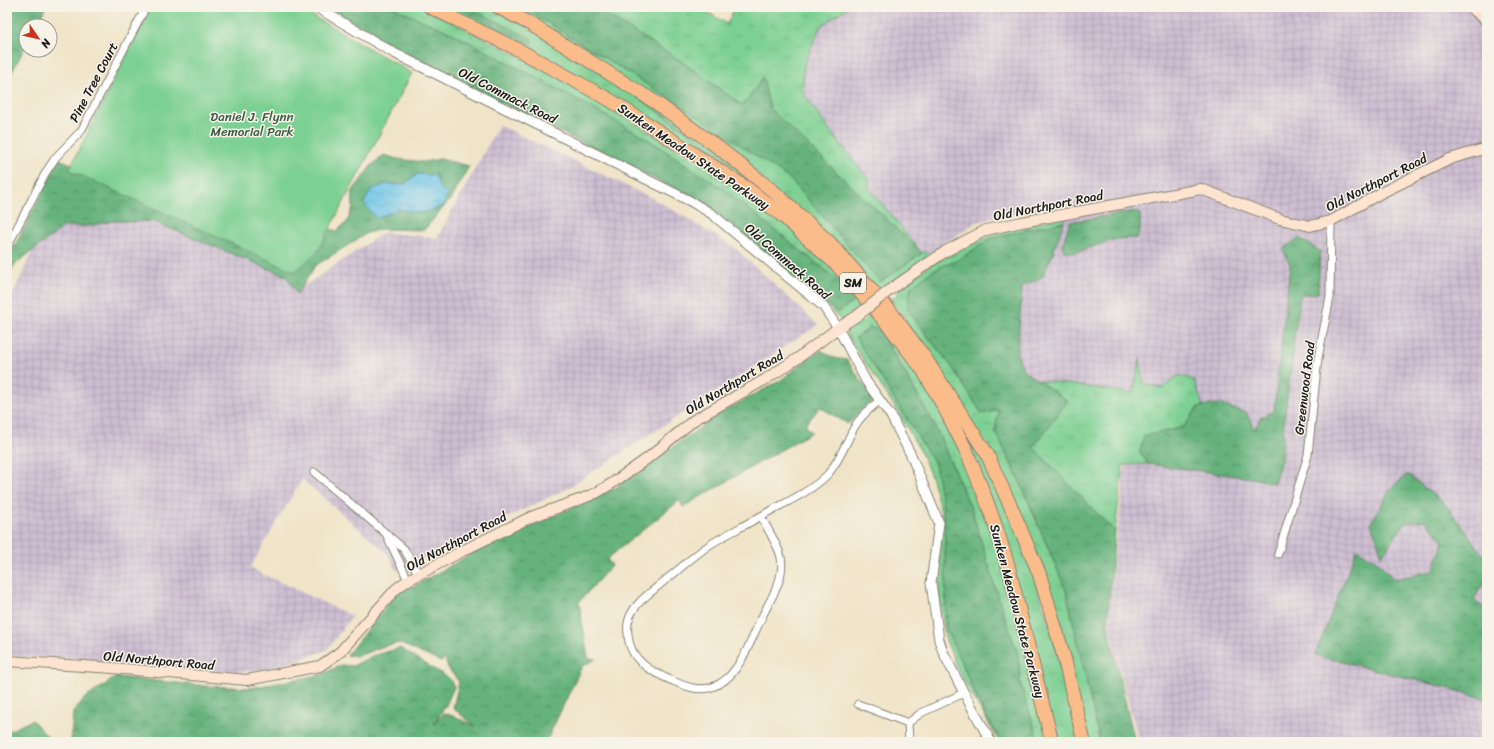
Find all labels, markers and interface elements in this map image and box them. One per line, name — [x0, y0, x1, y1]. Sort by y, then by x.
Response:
north arrow — [18, 18, 58, 58]
text: N — [36, 34, 56, 52]
street label: Pine Tree Court — [63, 38, 124, 127]
street label: Old Commack Road — [454, 61, 562, 131]
street label: Sunken Meadow State Parkway — [613, 97, 775, 216]
park label: Daniel J. Flynn Memorial Park — [210, 105, 294, 143]
street label: Old Northport Road — [1321, 146, 1432, 218]
street label: Old Northport Road — [991, 183, 1106, 227]
street label: Old Commack Road — [739, 217, 837, 306]
road number: SM — [840, 273, 866, 293]
street label: Greenwood Road — [1287, 339, 1322, 436]
street label: Old Northport Road — [681, 343, 789, 421]
street label: Old Northport Road — [402, 505, 512, 578]
street label: Sunken Meadow State Parkway — [983, 521, 1052, 701]
street label: Old Northport Road — [102, 644, 217, 677]

